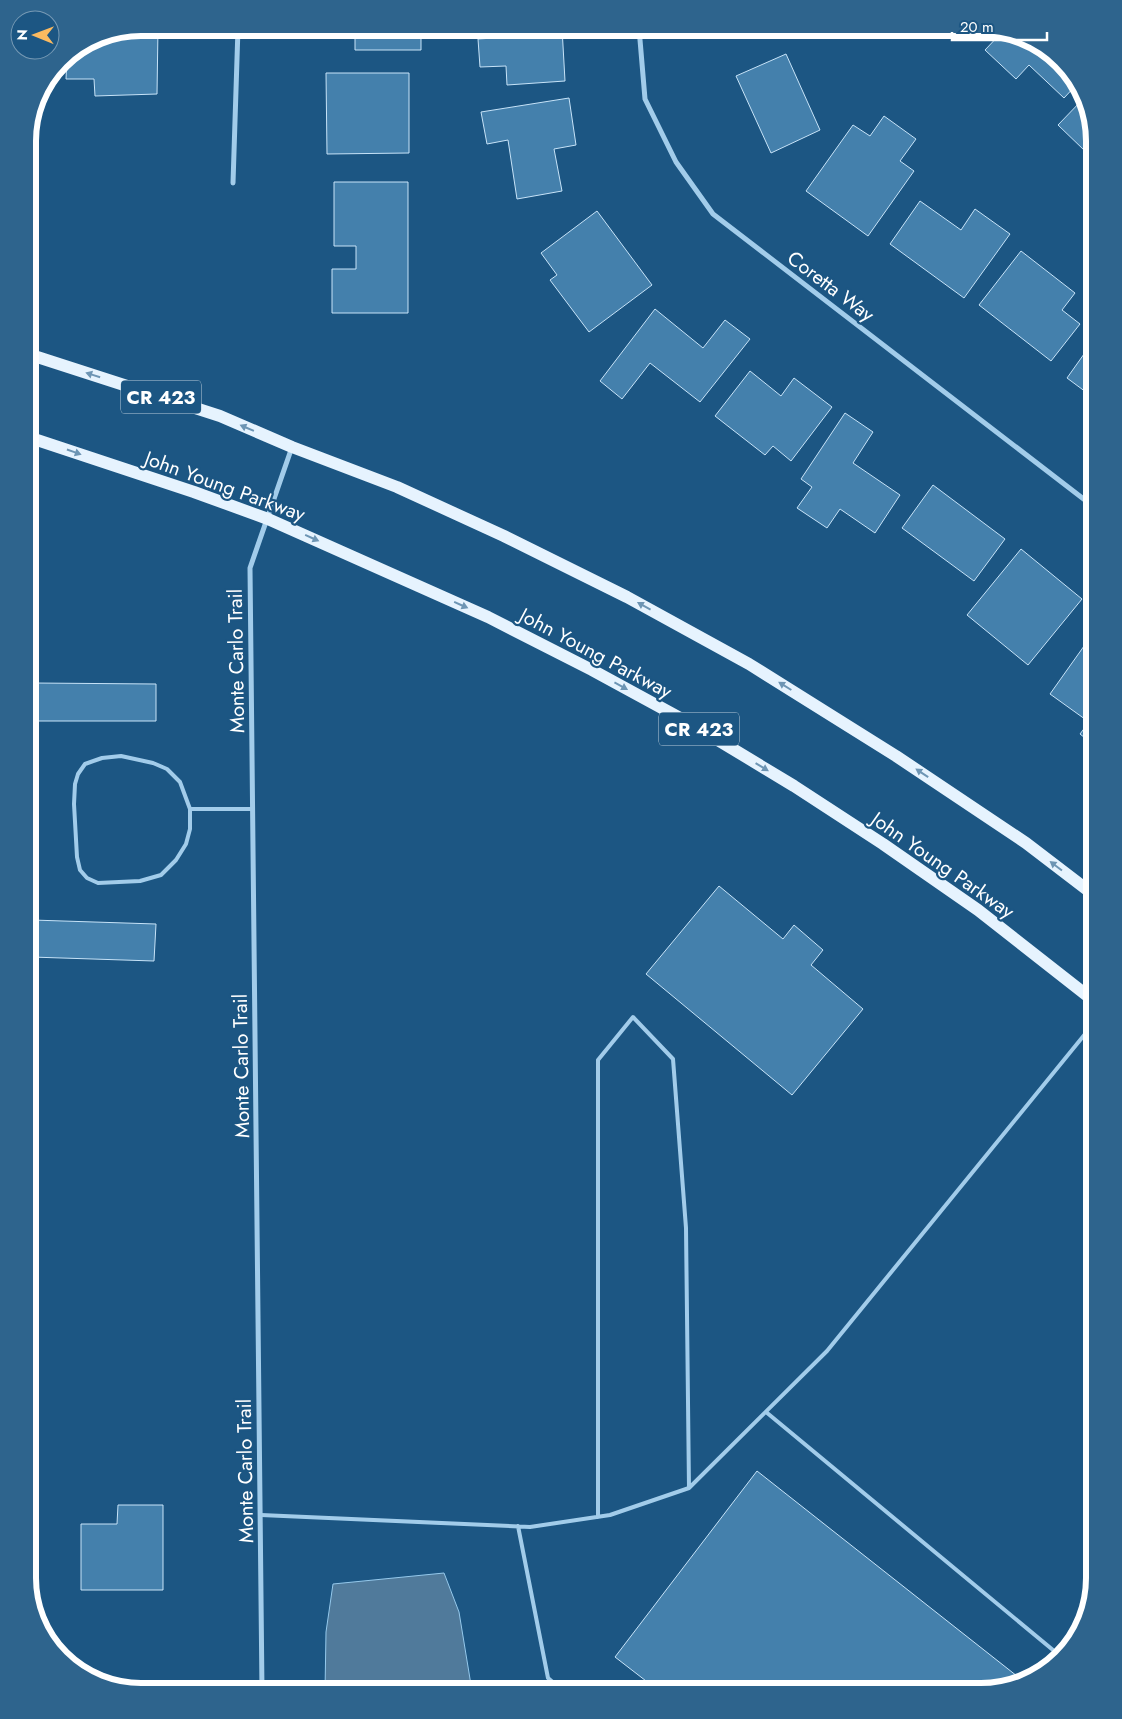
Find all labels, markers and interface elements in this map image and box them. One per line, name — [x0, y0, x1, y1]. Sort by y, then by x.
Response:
north arrow — [10, 10, 60, 60]
scale bar — [952, 10, 1047, 42]
text: 20 m — [960, 16, 994, 38]
text: N — [12, 29, 32, 41]
street label: Coretta Way — [781, 244, 881, 329]
one-way arrow — [85, 371, 100, 379]
road number: CR 423 — [121, 381, 201, 414]
one-way arrow — [240, 423, 254, 431]
street label: John Young Parkway — [138, 443, 309, 529]
one-way arrow — [67, 448, 82, 456]
one-way arrow — [305, 535, 319, 543]
street label: Monte Carlo Trail — [221, 589, 252, 733]
street label: John Young Parkway — [512, 600, 677, 706]
one-way arrow — [454, 601, 468, 609]
one-way arrow — [636, 602, 651, 610]
one-way arrow — [614, 682, 629, 690]
one-way arrow — [778, 682, 791, 691]
road number: CR 423 — [659, 712, 739, 746]
one-way arrow — [756, 762, 769, 771]
one-way arrow — [915, 768, 929, 778]
street label: John Young Parkway — [863, 803, 1020, 926]
one-way arrow — [1049, 861, 1063, 871]
street label: Monte Carlo Trail — [226, 994, 257, 1138]
street label: Monte Carlo Trail — [230, 1399, 261, 1543]

